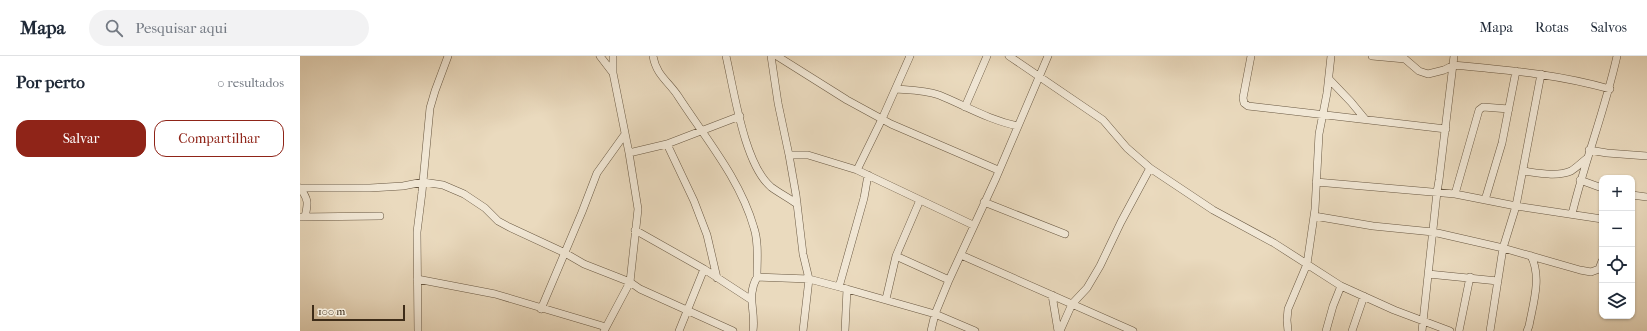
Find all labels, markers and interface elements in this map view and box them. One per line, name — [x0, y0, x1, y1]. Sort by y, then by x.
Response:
search box — [89, 10, 369, 46]
text: Mapa — [20, 17, 65, 39]
icon: search — [103, 17, 125, 39]
text: Pesquisar aqui — [135, 19, 227, 37]
text: Mapa — [1480, 19, 1513, 36]
text: Rotas — [1535, 19, 1569, 36]
text: Salvos — [1591, 19, 1627, 36]
text: Por perto — [16, 72, 85, 92]
text: 0 resultados — [217, 75, 284, 90]
button: Salvar — [16, 120, 146, 157]
button: Compartilhar — [154, 120, 284, 157]
map controls — [1599, 175, 1635, 319]
button: + — [1599, 175, 1635, 211]
button: − — [1599, 211, 1635, 247]
button: locate — [1599, 247, 1635, 283]
button: layers — [1599, 283, 1635, 319]
scale bar — [312, 303, 405, 322]
text: 100 m — [318, 305, 346, 318]

